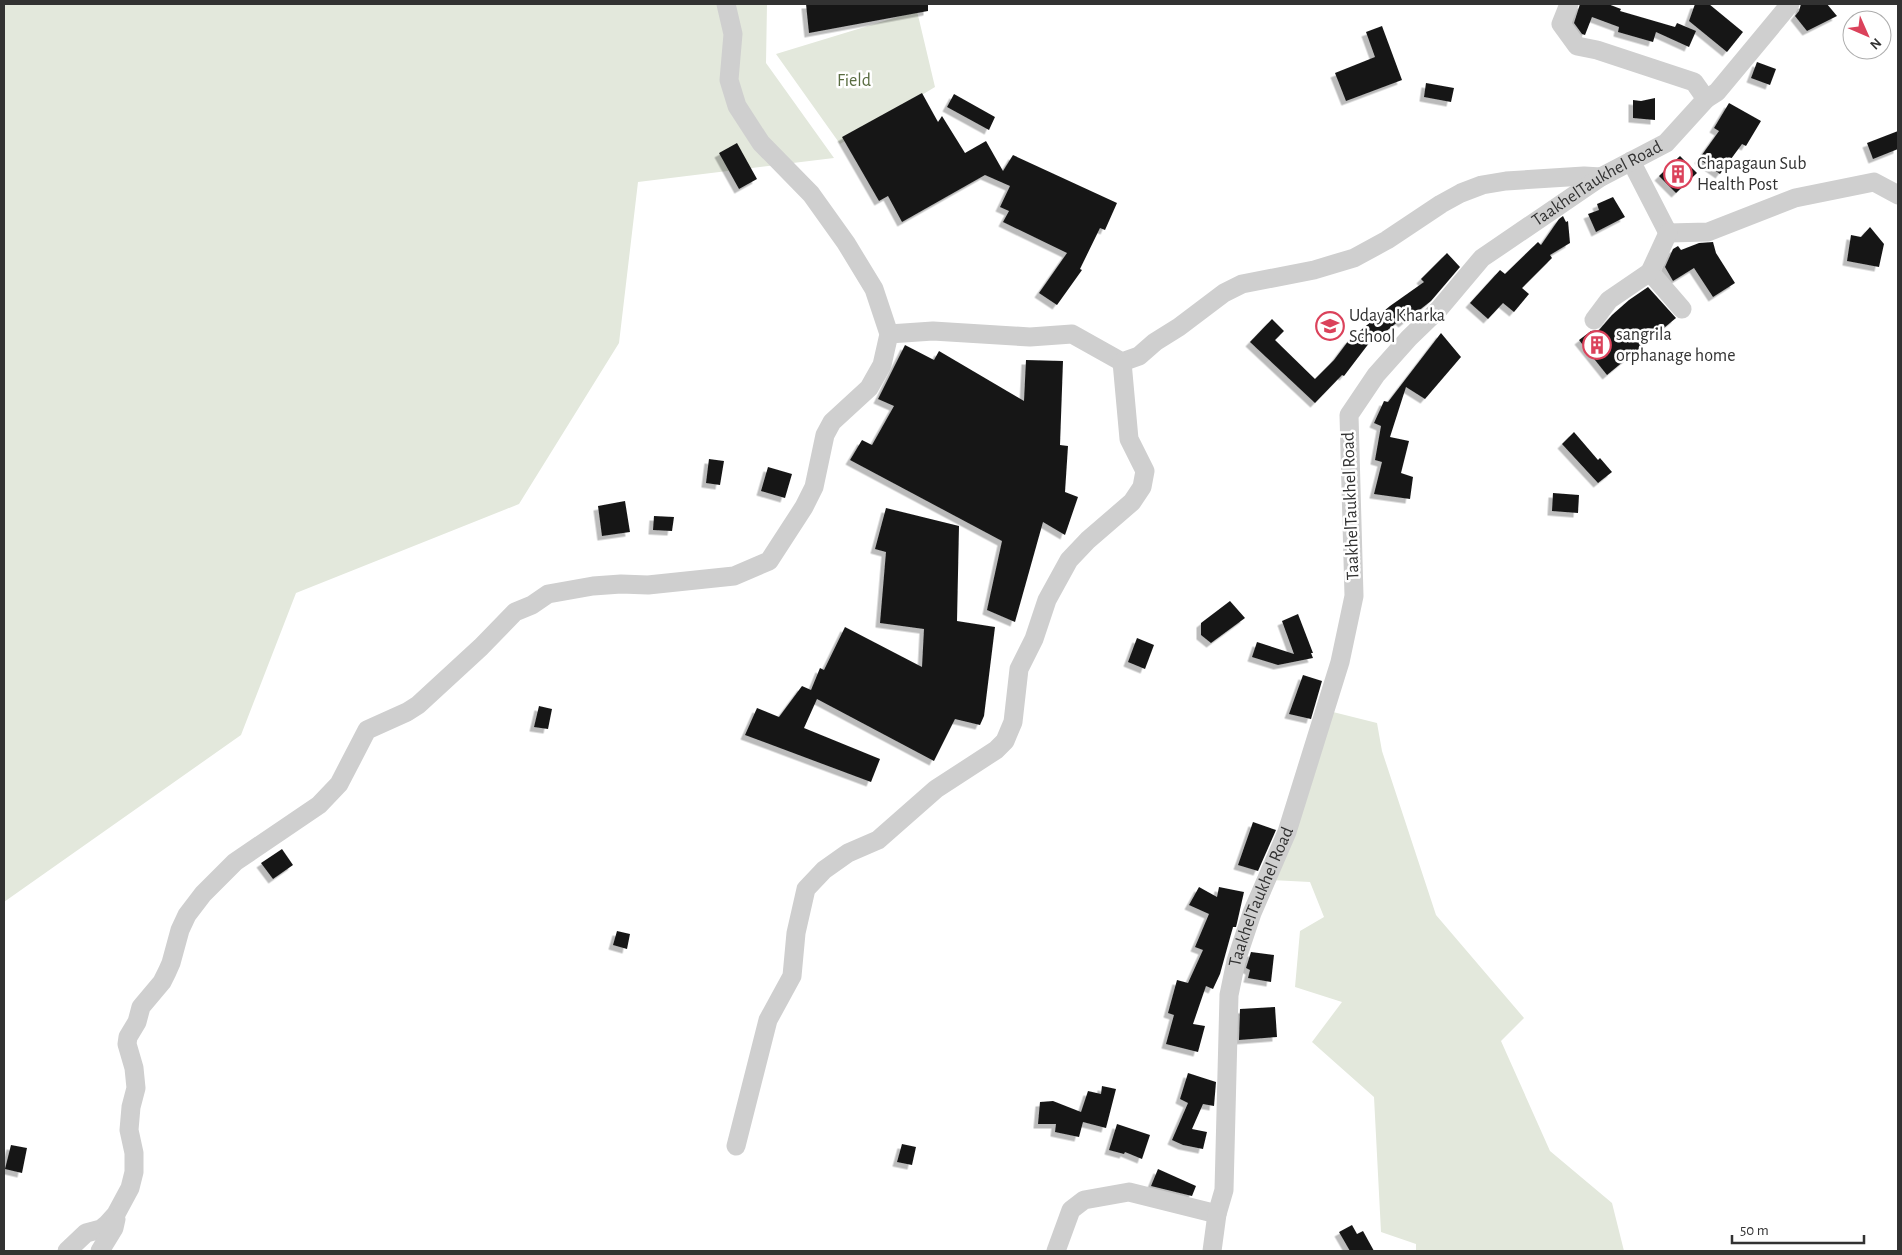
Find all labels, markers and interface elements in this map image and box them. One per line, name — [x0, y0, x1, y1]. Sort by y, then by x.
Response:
north arrow — [1842, 10, 1892, 60]
text: N — [1867, 35, 1884, 52]
park label: Field — [837, 72, 871, 90]
street label: TaakhelTaukhel Road — [1529, 138, 1665, 230]
place label: Chapagaun Sub Health Post — [1697, 155, 1807, 194]
building icon: Chapagaun Sub Health Post — [1663, 159, 1693, 189]
place label: Udaya Kharka School — [1349, 307, 1445, 346]
school or university icon: Udaya Kharka School — [1315, 311, 1345, 341]
place label: sangrila orphanage home — [1616, 326, 1735, 365]
building icon: sangrila orphanage home — [1582, 330, 1612, 360]
street label: TaakhelTaukhel Road — [1339, 431, 1363, 581]
street label: TaakhelTaukhel Road — [1226, 824, 1297, 968]
scale bar — [1732, 1212, 1864, 1244]
text: 50 m — [1740, 1223, 1769, 1238]

